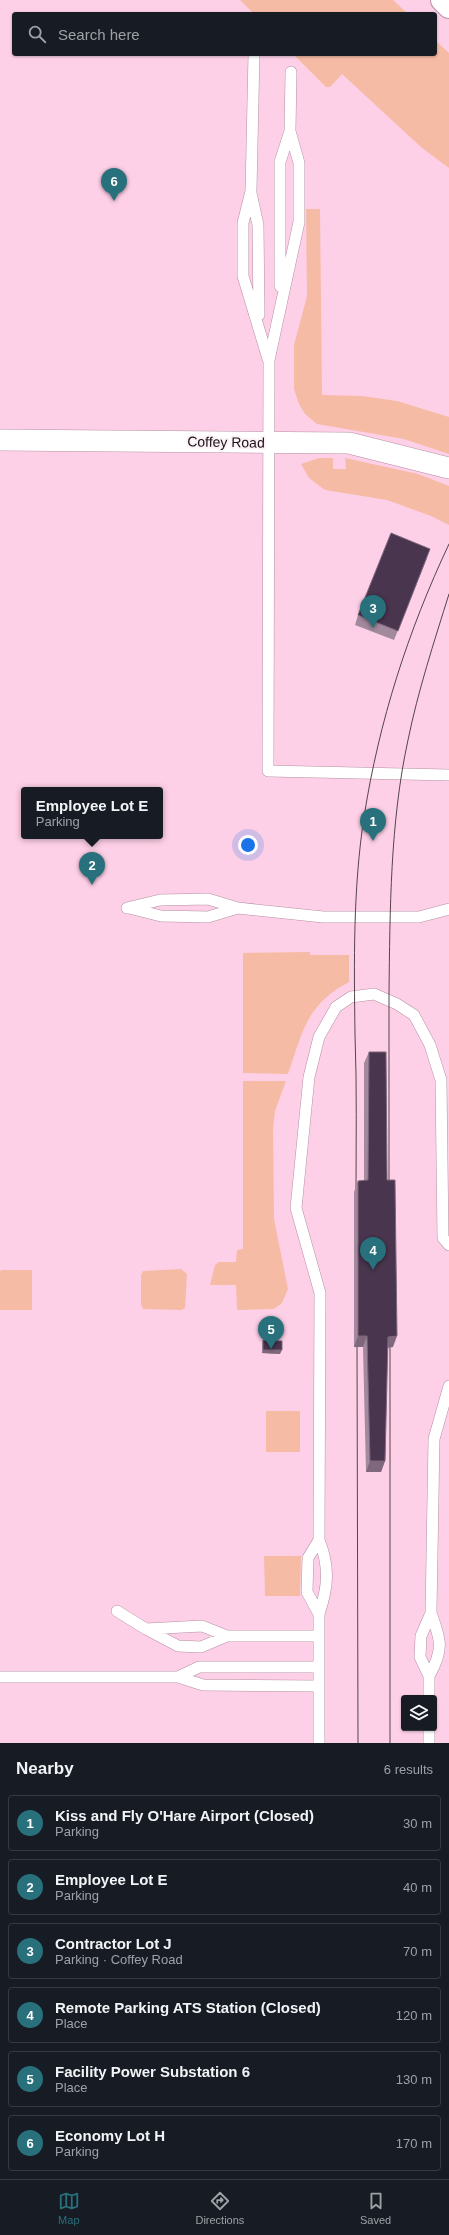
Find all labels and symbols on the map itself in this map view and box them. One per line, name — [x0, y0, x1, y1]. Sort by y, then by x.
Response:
pin: 6 — [101, 168, 127, 201]
street label: Coffey Road — [187, 433, 265, 451]
pin: 3 — [360, 595, 386, 628]
pin: 1 — [360, 808, 386, 841]
your location — [238, 835, 258, 855]
pin: 2 — [79, 852, 105, 885]
pin: 4 — [360, 1237, 386, 1270]
pin: 5 — [258, 1316, 284, 1349]

